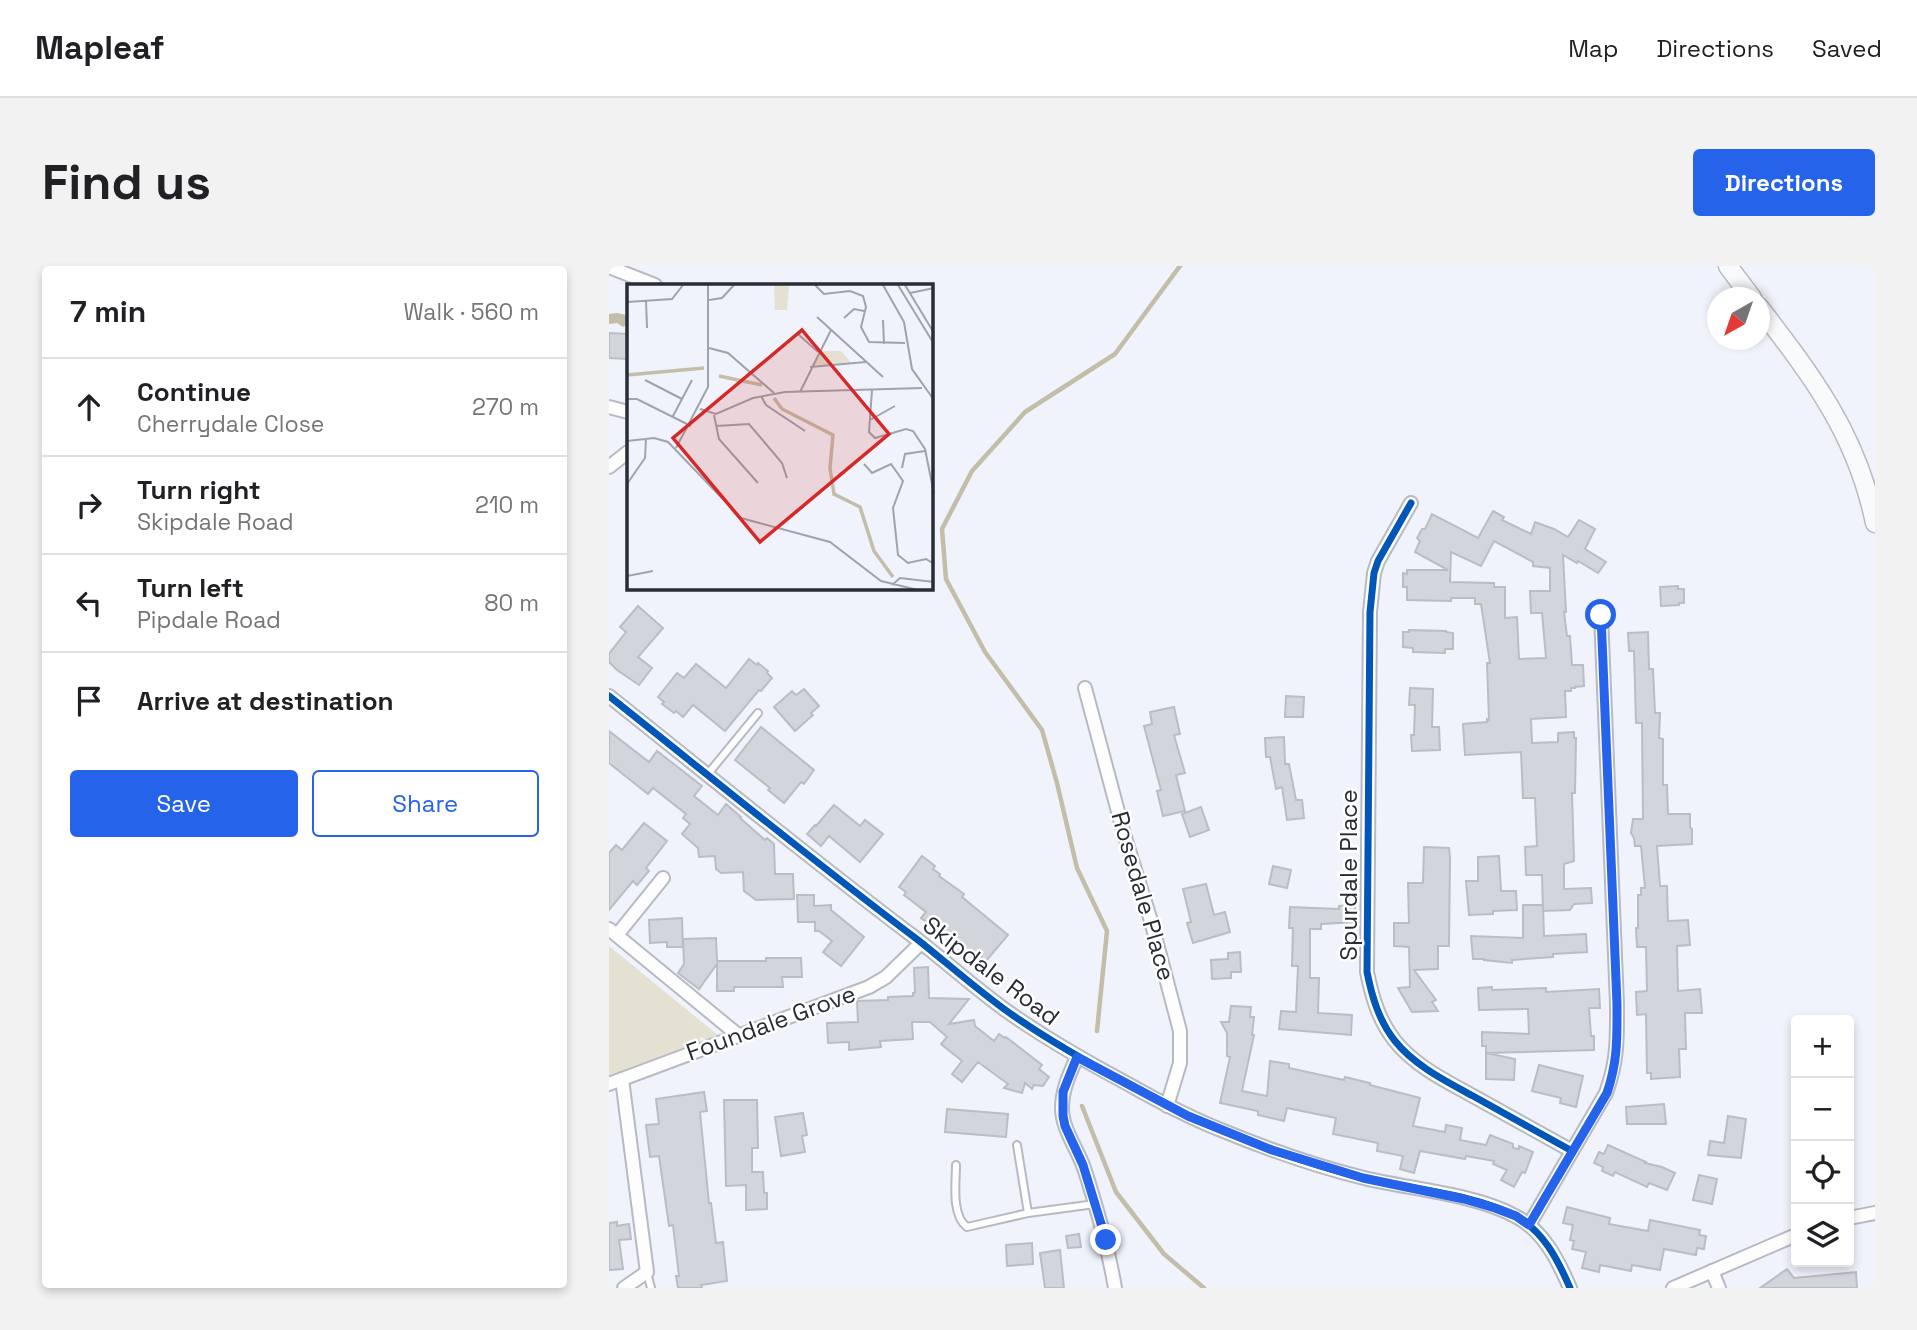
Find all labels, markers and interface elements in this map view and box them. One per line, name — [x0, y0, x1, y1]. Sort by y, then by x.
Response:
text: Mapleaf — [35, 27, 164, 69]
text: Map — [1568, 33, 1618, 64]
text: Directions — [1656, 33, 1774, 64]
text: Saved — [1812, 33, 1882, 64]
button: Directions — [1693, 149, 1875, 216]
text: Find us — [42, 151, 211, 213]
inset map — [627, 284, 933, 590]
north arrow — [1707, 287, 1770, 350]
text: 7 min — [70, 292, 146, 331]
text: Walk · 560 m — [403, 297, 539, 327]
text: Continue — [137, 375, 251, 409]
icon: ahead — [70, 388, 108, 426]
text: 270 m — [472, 392, 539, 422]
text: Cherrydale Close — [137, 409, 324, 439]
text: Turn right — [137, 473, 261, 507]
icon: right — [70, 486, 108, 524]
text: 210 m — [475, 490, 539, 520]
text: Skipdale Road — [137, 507, 294, 537]
text: Turn left — [137, 571, 244, 605]
icon: left — [70, 584, 108, 622]
text: 80 m — [484, 588, 539, 618]
route start — [1585, 599, 1616, 630]
text: Pipdale Road — [137, 605, 281, 635]
icon: arrive — [70, 682, 108, 720]
text: Arrive at destination — [137, 684, 394, 718]
button: Save — [70, 770, 298, 837]
button: Share — [312, 770, 539, 837]
street label: Spurdale Place — [1333, 789, 1364, 961]
street label: Rosedale Place — [1105, 808, 1182, 984]
street label: Skipdale Road — [917, 909, 1066, 1032]
street label: Foundale Grove — [682, 978, 860, 1068]
map controls — [1791, 1015, 1854, 1267]
button: + — [1791, 1015, 1854, 1078]
button: − — [1791, 1078, 1854, 1141]
button: locate — [1791, 1141, 1854, 1204]
button: layers — [1791, 1204, 1854, 1267]
route end — [1090, 1224, 1121, 1255]

